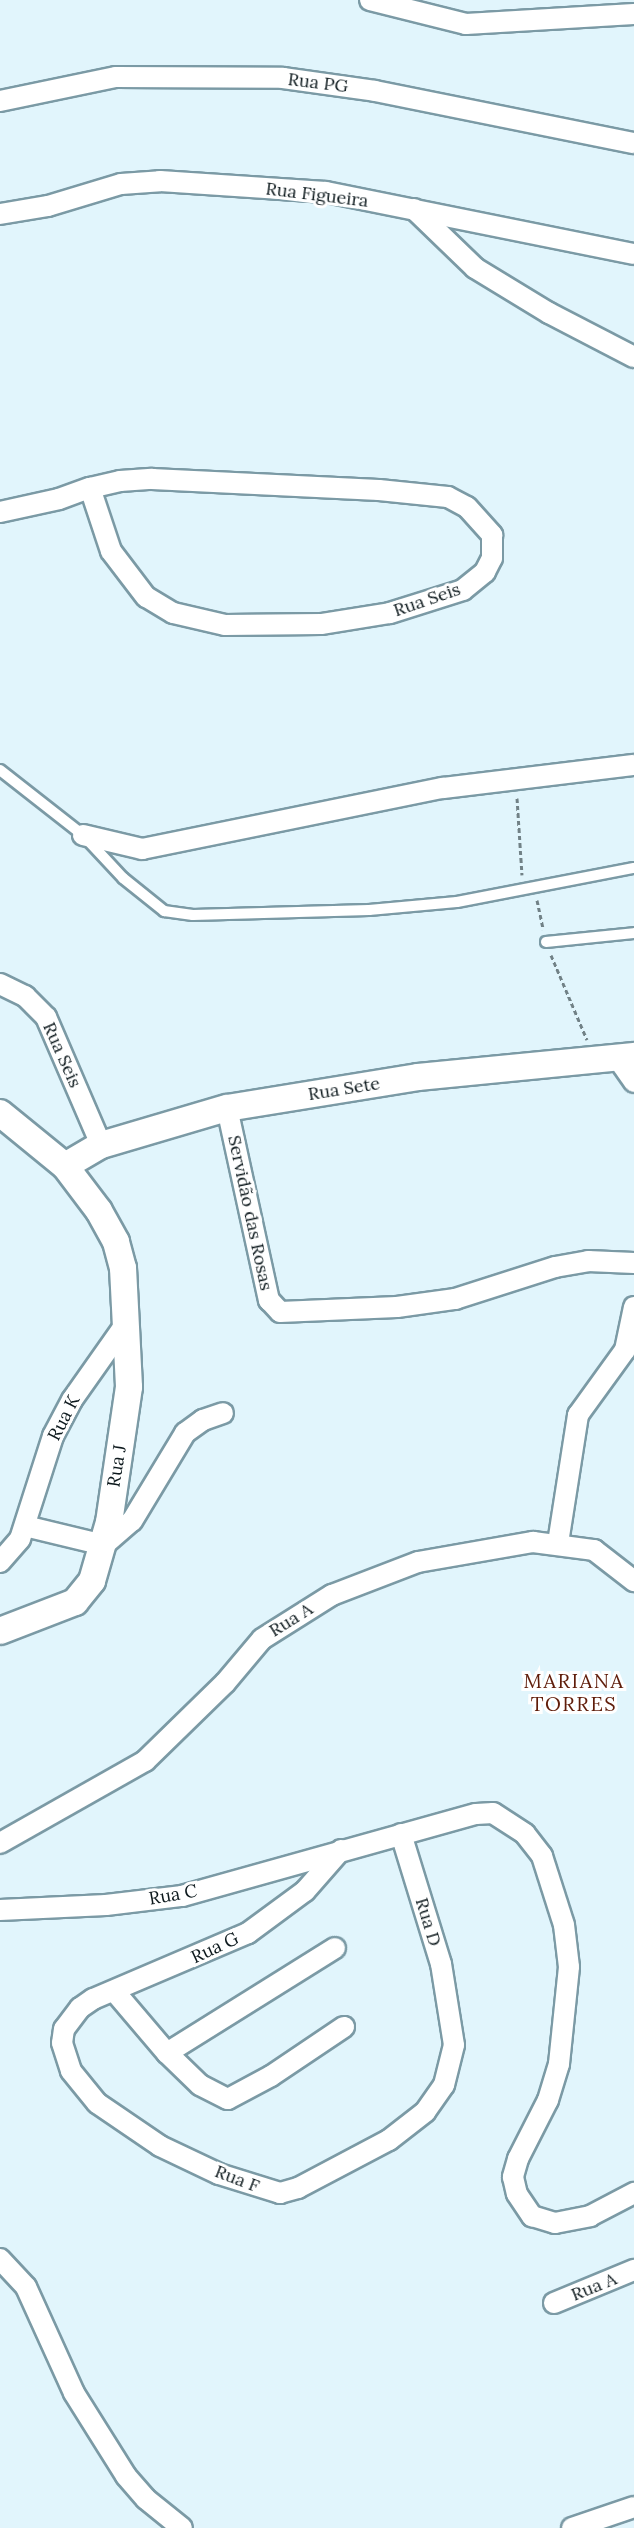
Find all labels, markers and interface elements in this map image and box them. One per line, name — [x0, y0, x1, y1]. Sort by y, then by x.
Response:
street label: Rua PG — [287, 69, 349, 97]
street label: Rua Figueira — [264, 178, 370, 212]
street label: Rua Seis — [391, 578, 463, 622]
street label: Rua Seis — [38, 1019, 86, 1091]
street label: Rua Sete — [306, 1073, 382, 1105]
street label: Servidão das Rosas — [223, 1133, 277, 1293]
street label: Rua K — [43, 1392, 85, 1444]
street label: Rua J — [103, 1443, 131, 1489]
street label: Rua A — [265, 1598, 317, 1642]
district label: MARIANA TORRES — [524, 1668, 624, 1715]
street label: Rua C — [147, 1880, 199, 1910]
street label: Rua D — [410, 1895, 446, 1949]
street label: Rua G — [188, 1928, 242, 1968]
street label: Rua F — [212, 2161, 262, 2197]
street label: Rua A — [568, 2268, 620, 2306]

